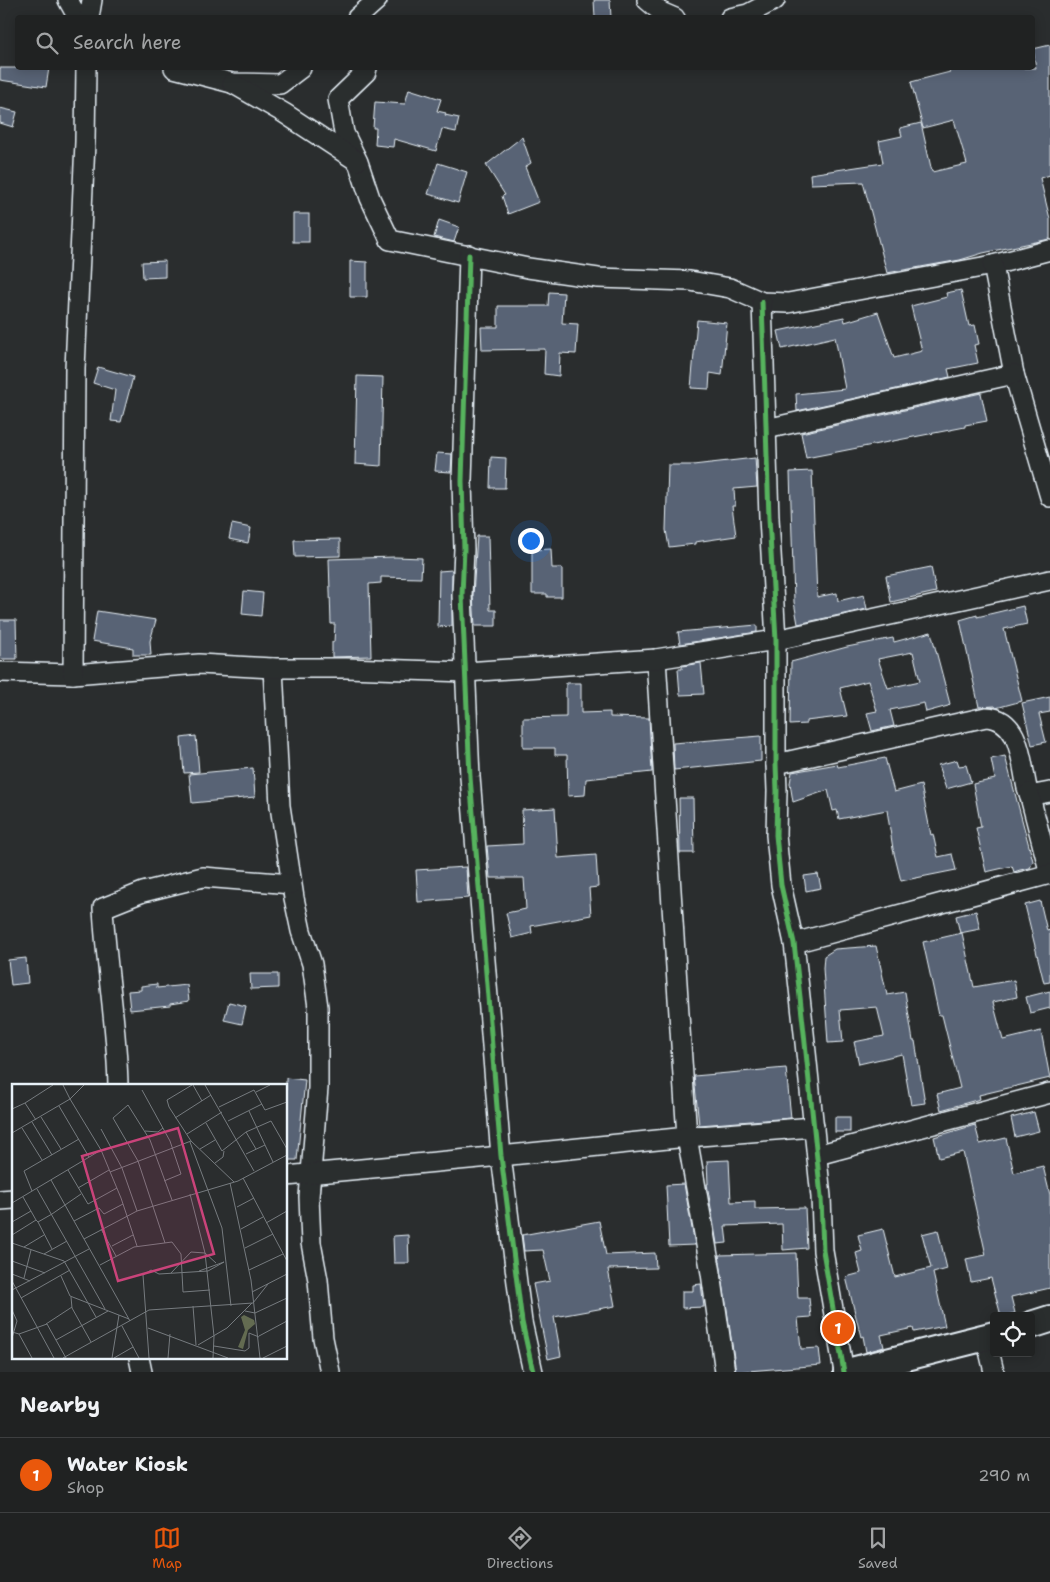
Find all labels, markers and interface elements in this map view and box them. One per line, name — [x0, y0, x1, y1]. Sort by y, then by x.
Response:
search box — [15, 15, 1035, 70]
icon: search — [33, 29, 61, 57]
text: Search here — [73, 30, 182, 55]
your location — [518, 528, 544, 554]
inset map — [12, 1084, 288, 1360]
pin: 1 — [822, 1309, 854, 1347]
map controls — [990, 1312, 1035, 1357]
button: locate — [990, 1312, 1035, 1357]
text: Nearby — [20, 1391, 100, 1419]
text: Water Kiosk — [67, 1452, 188, 1477]
text: 1 — [32, 1465, 40, 1486]
text: 290 m — [978, 1465, 1030, 1486]
text: Shop — [67, 1477, 104, 1498]
tab: Map — [152, 1524, 182, 1572]
tab: Directions — [487, 1524, 554, 1572]
tab: Saved — [858, 1524, 898, 1572]

